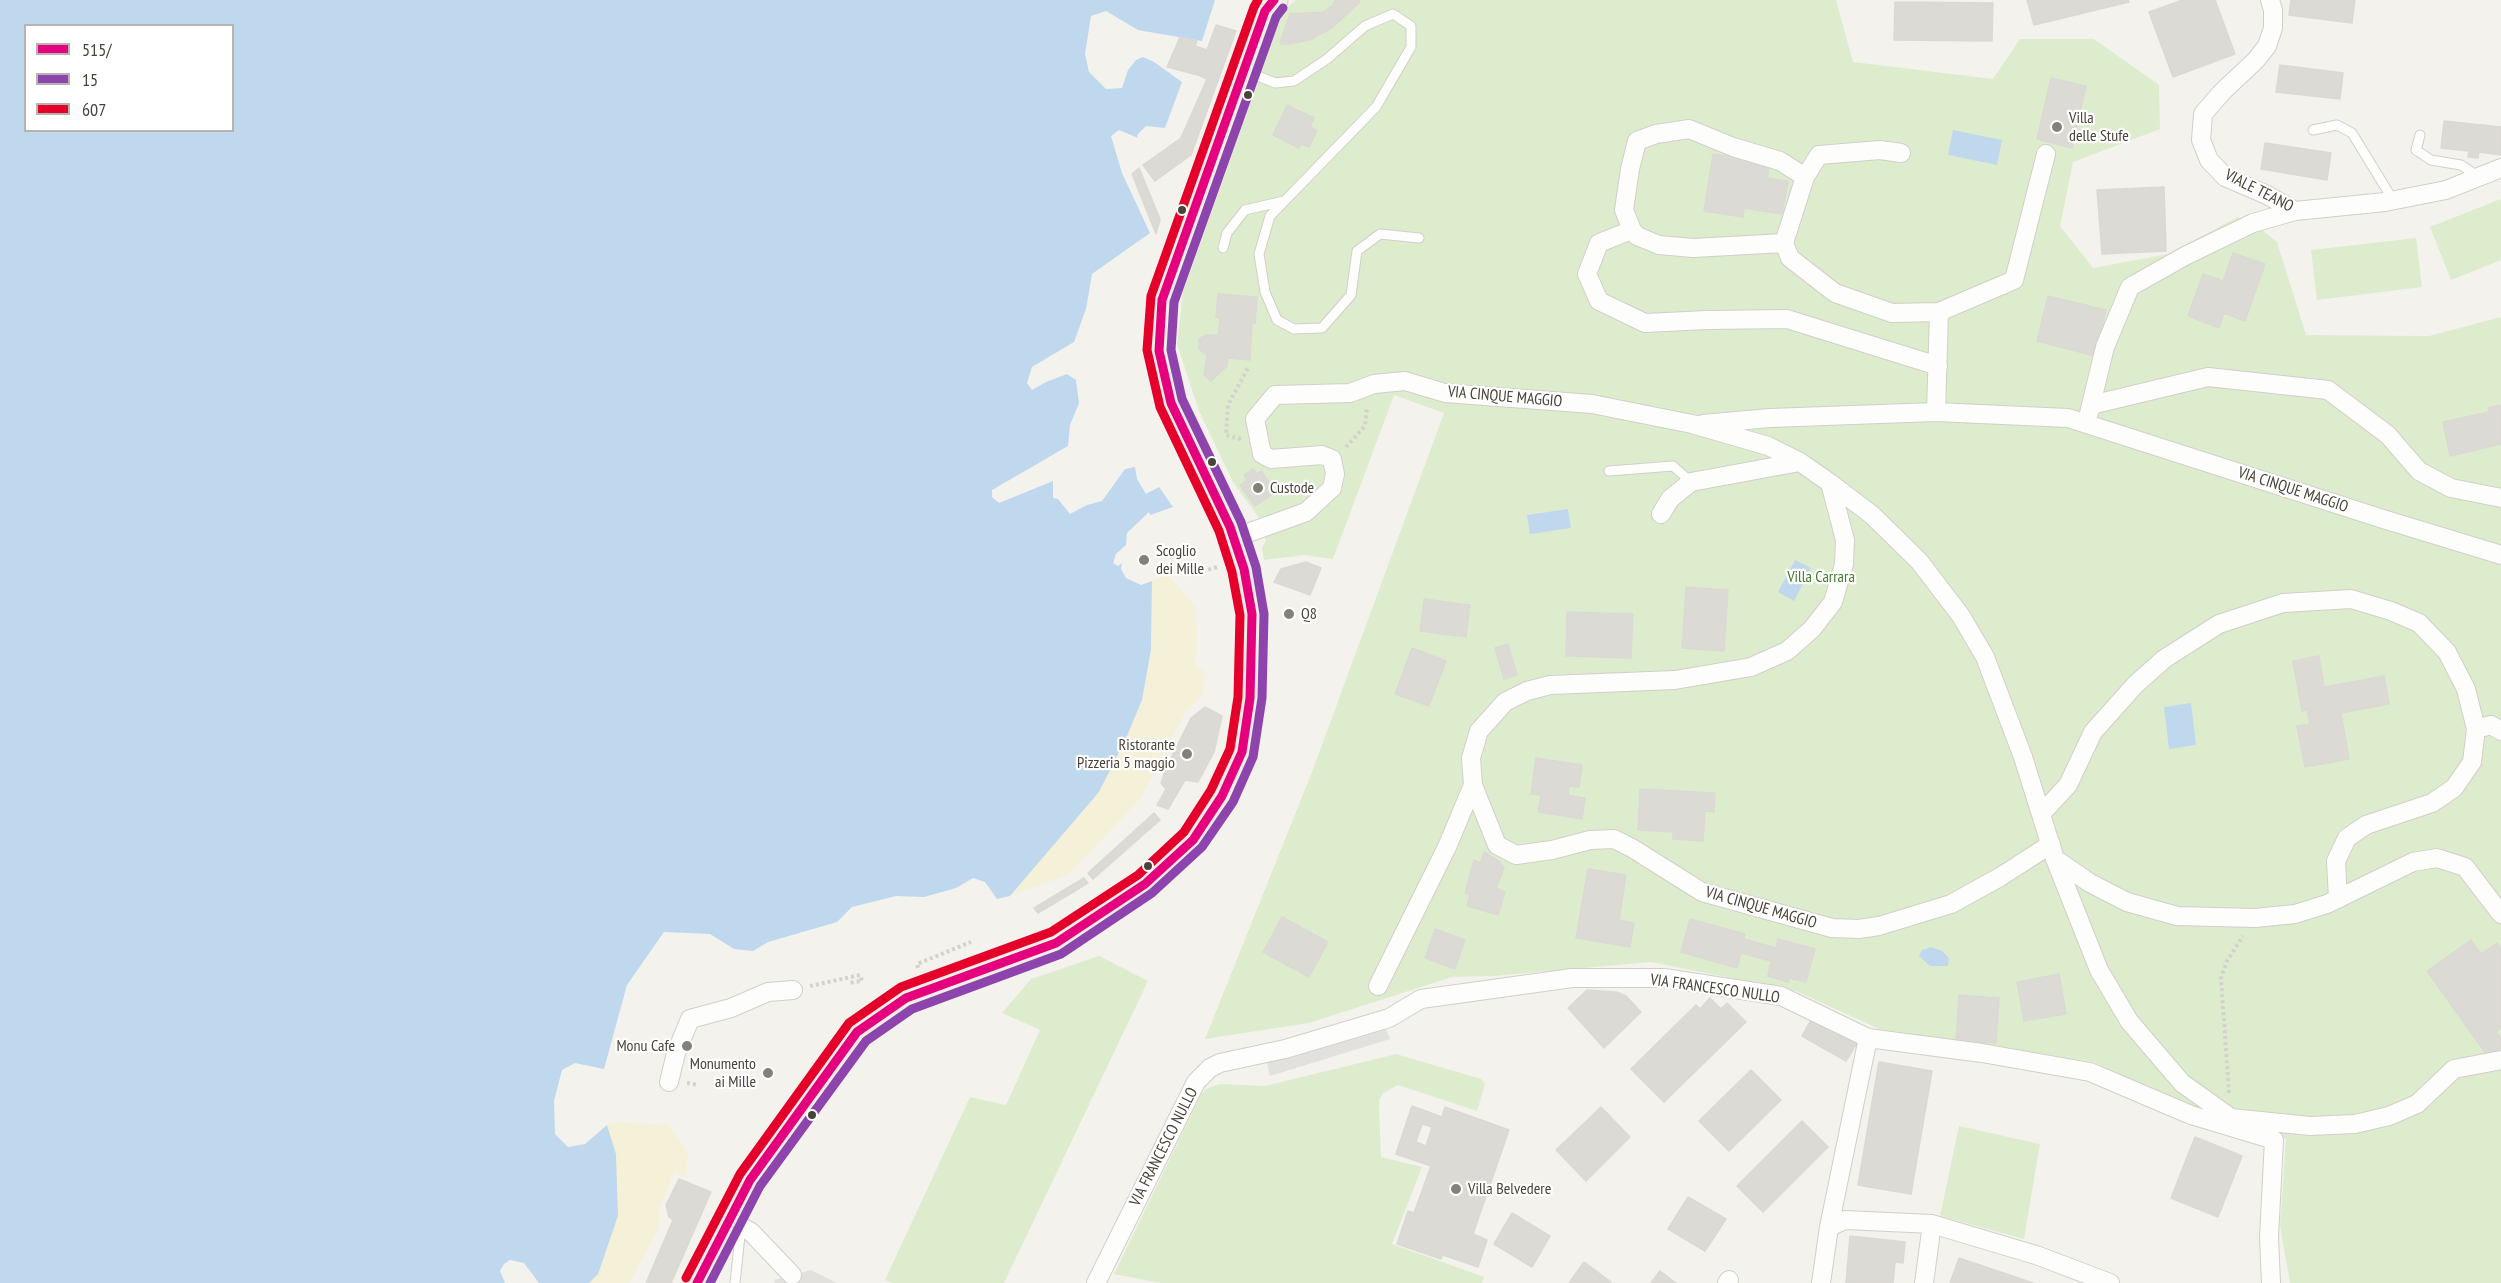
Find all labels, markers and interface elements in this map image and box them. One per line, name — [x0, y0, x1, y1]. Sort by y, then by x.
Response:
legend — [24, 24, 234, 132]
text: 515/ — [82, 38, 112, 61]
text: 15 — [82, 68, 98, 91]
unlabelled marker — [1242, 89, 1254, 101]
text: 607 — [82, 98, 106, 121]
place label: Villa delle Stufe — [2069, 108, 2129, 146]
marker: Villa delle Stufe — [2050, 120, 2064, 134]
street label: VIALE TEANO — [2221, 166, 2297, 216]
unlabelled marker — [1176, 204, 1188, 216]
street label: VIA CINQUE MAGGIO — [1447, 382, 1563, 412]
unlabelled marker — [1206, 456, 1218, 468]
street label: VIA CINQUE MAGGIO — [2235, 463, 2351, 517]
place label: Custode — [1270, 478, 1314, 498]
marker: Custode — [1251, 481, 1265, 495]
place label: Scoglio dei Mille — [1156, 541, 1204, 579]
marker: Scoglio dei Mille — [1137, 553, 1151, 567]
park label: Villa Carrara — [1787, 567, 1855, 587]
place label: Q8 — [1301, 604, 1317, 624]
marker: Q8 — [1282, 607, 1296, 621]
place label: Ristorante Pizzeria 5 maggio — [1077, 735, 1175, 773]
marker: Ristorante Pizzeria 5 maggio — [1180, 747, 1194, 761]
unlabelled marker — [1142, 860, 1154, 872]
street label: VIA CINQUE MAGGIO — [1703, 883, 1819, 933]
street label: VIA FRANCESCO NULLO — [1649, 970, 1781, 1008]
place label: Monu Cafe — [616, 1036, 675, 1056]
marker: Monu Cafe — [680, 1039, 694, 1053]
place label: Monumento ai Mille — [690, 1054, 756, 1092]
marker: Monumento ai Mille — [761, 1066, 775, 1080]
street label: VIA FRANCESCO NULLO — [1126, 1085, 1202, 1209]
unlabelled marker — [806, 1109, 818, 1121]
place label: Villa Belvedere — [1468, 1179, 1551, 1199]
marker: Villa Belvedere — [1449, 1182, 1463, 1196]

